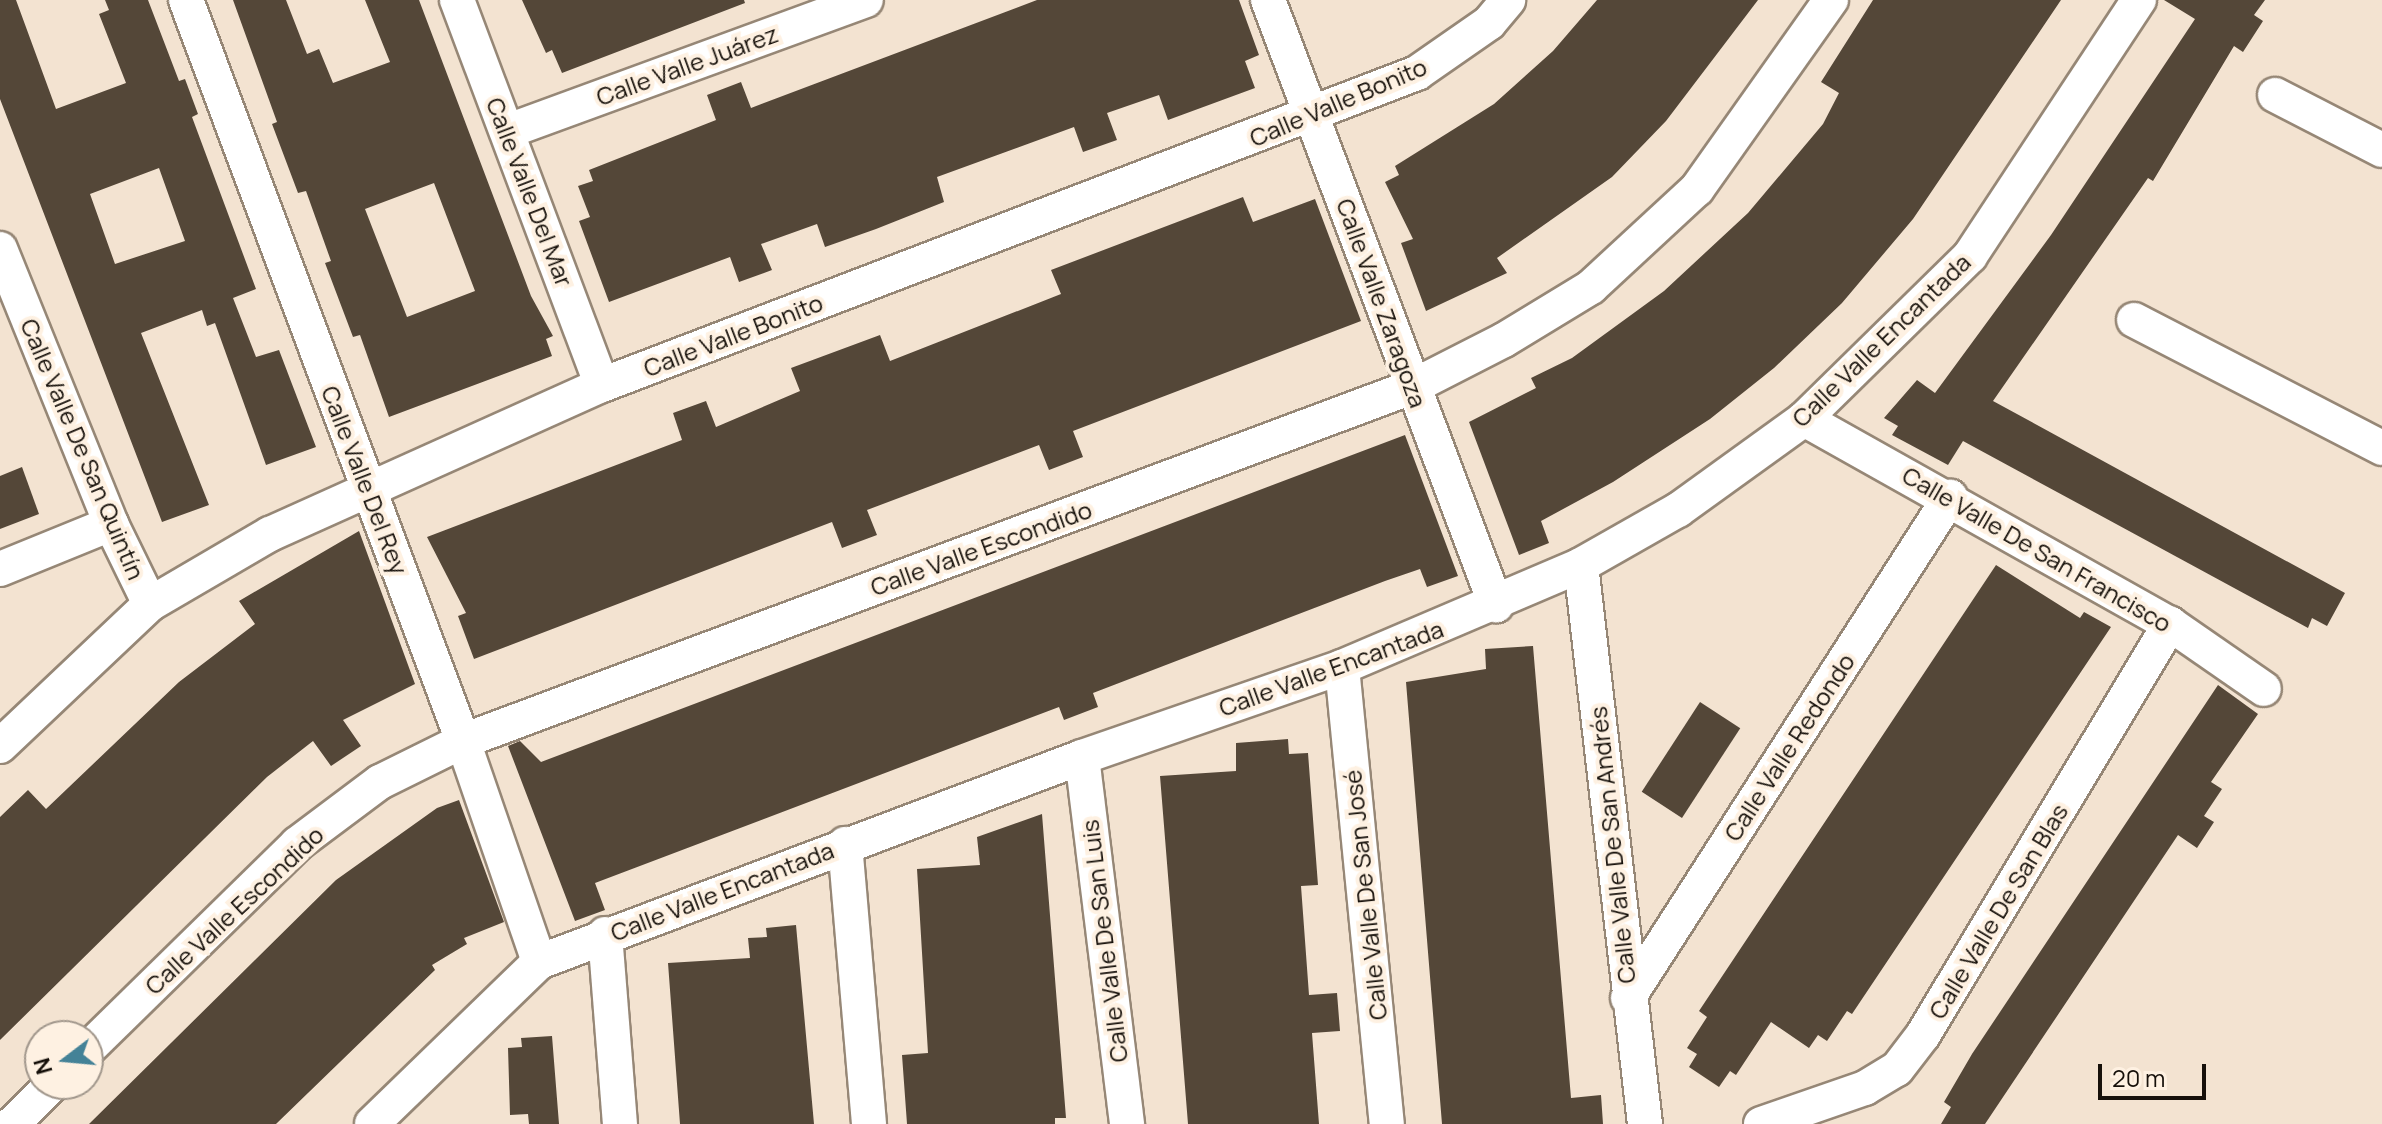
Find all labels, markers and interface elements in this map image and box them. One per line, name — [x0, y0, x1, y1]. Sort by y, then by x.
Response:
street label: Calle Valle Juárez — [592, 19, 782, 111]
street label: Calle Valle Bonito — [1245, 52, 1431, 152]
street label: Calle Valle Del Mar — [481, 93, 579, 291]
street label: Calle Valle Zaragoza — [1331, 195, 1433, 411]
street label: Calle Valle Encantada — [1786, 248, 1976, 432]
street label: Calle Valle Bonito — [639, 288, 827, 382]
street label: Calle Valle De San Quintín — [15, 314, 151, 584]
street label: Calle Valle Del Rey — [316, 382, 414, 578]
street label: Calle Valle De San Francisco — [1898, 460, 2176, 638]
street label: Calle Valle Escondido — [867, 495, 1095, 601]
street label: Calle Valle Encantada — [1215, 614, 1447, 722]
street label: Calle Valle Redondo — [1718, 648, 1860, 846]
street label: Calle Valle De San Andrés — [1583, 705, 1641, 985]
street label: Calle Valle De San José — [1338, 769, 1392, 1021]
street label: Calle Valle De San Blas — [1922, 798, 2074, 1024]
street label: Calle Valle De San Luis — [1075, 818, 1133, 1064]
street label: Calle Valle Escondido — [139, 820, 329, 1000]
street label: Calle Valle Encantada — [606, 835, 838, 947]
north arrow — [24, 1020, 104, 1100]
scale bar — [2102, 1048, 2210, 1098]
text: N — [26, 1054, 59, 1078]
text: 20 m — [2112, 1061, 2165, 1094]

